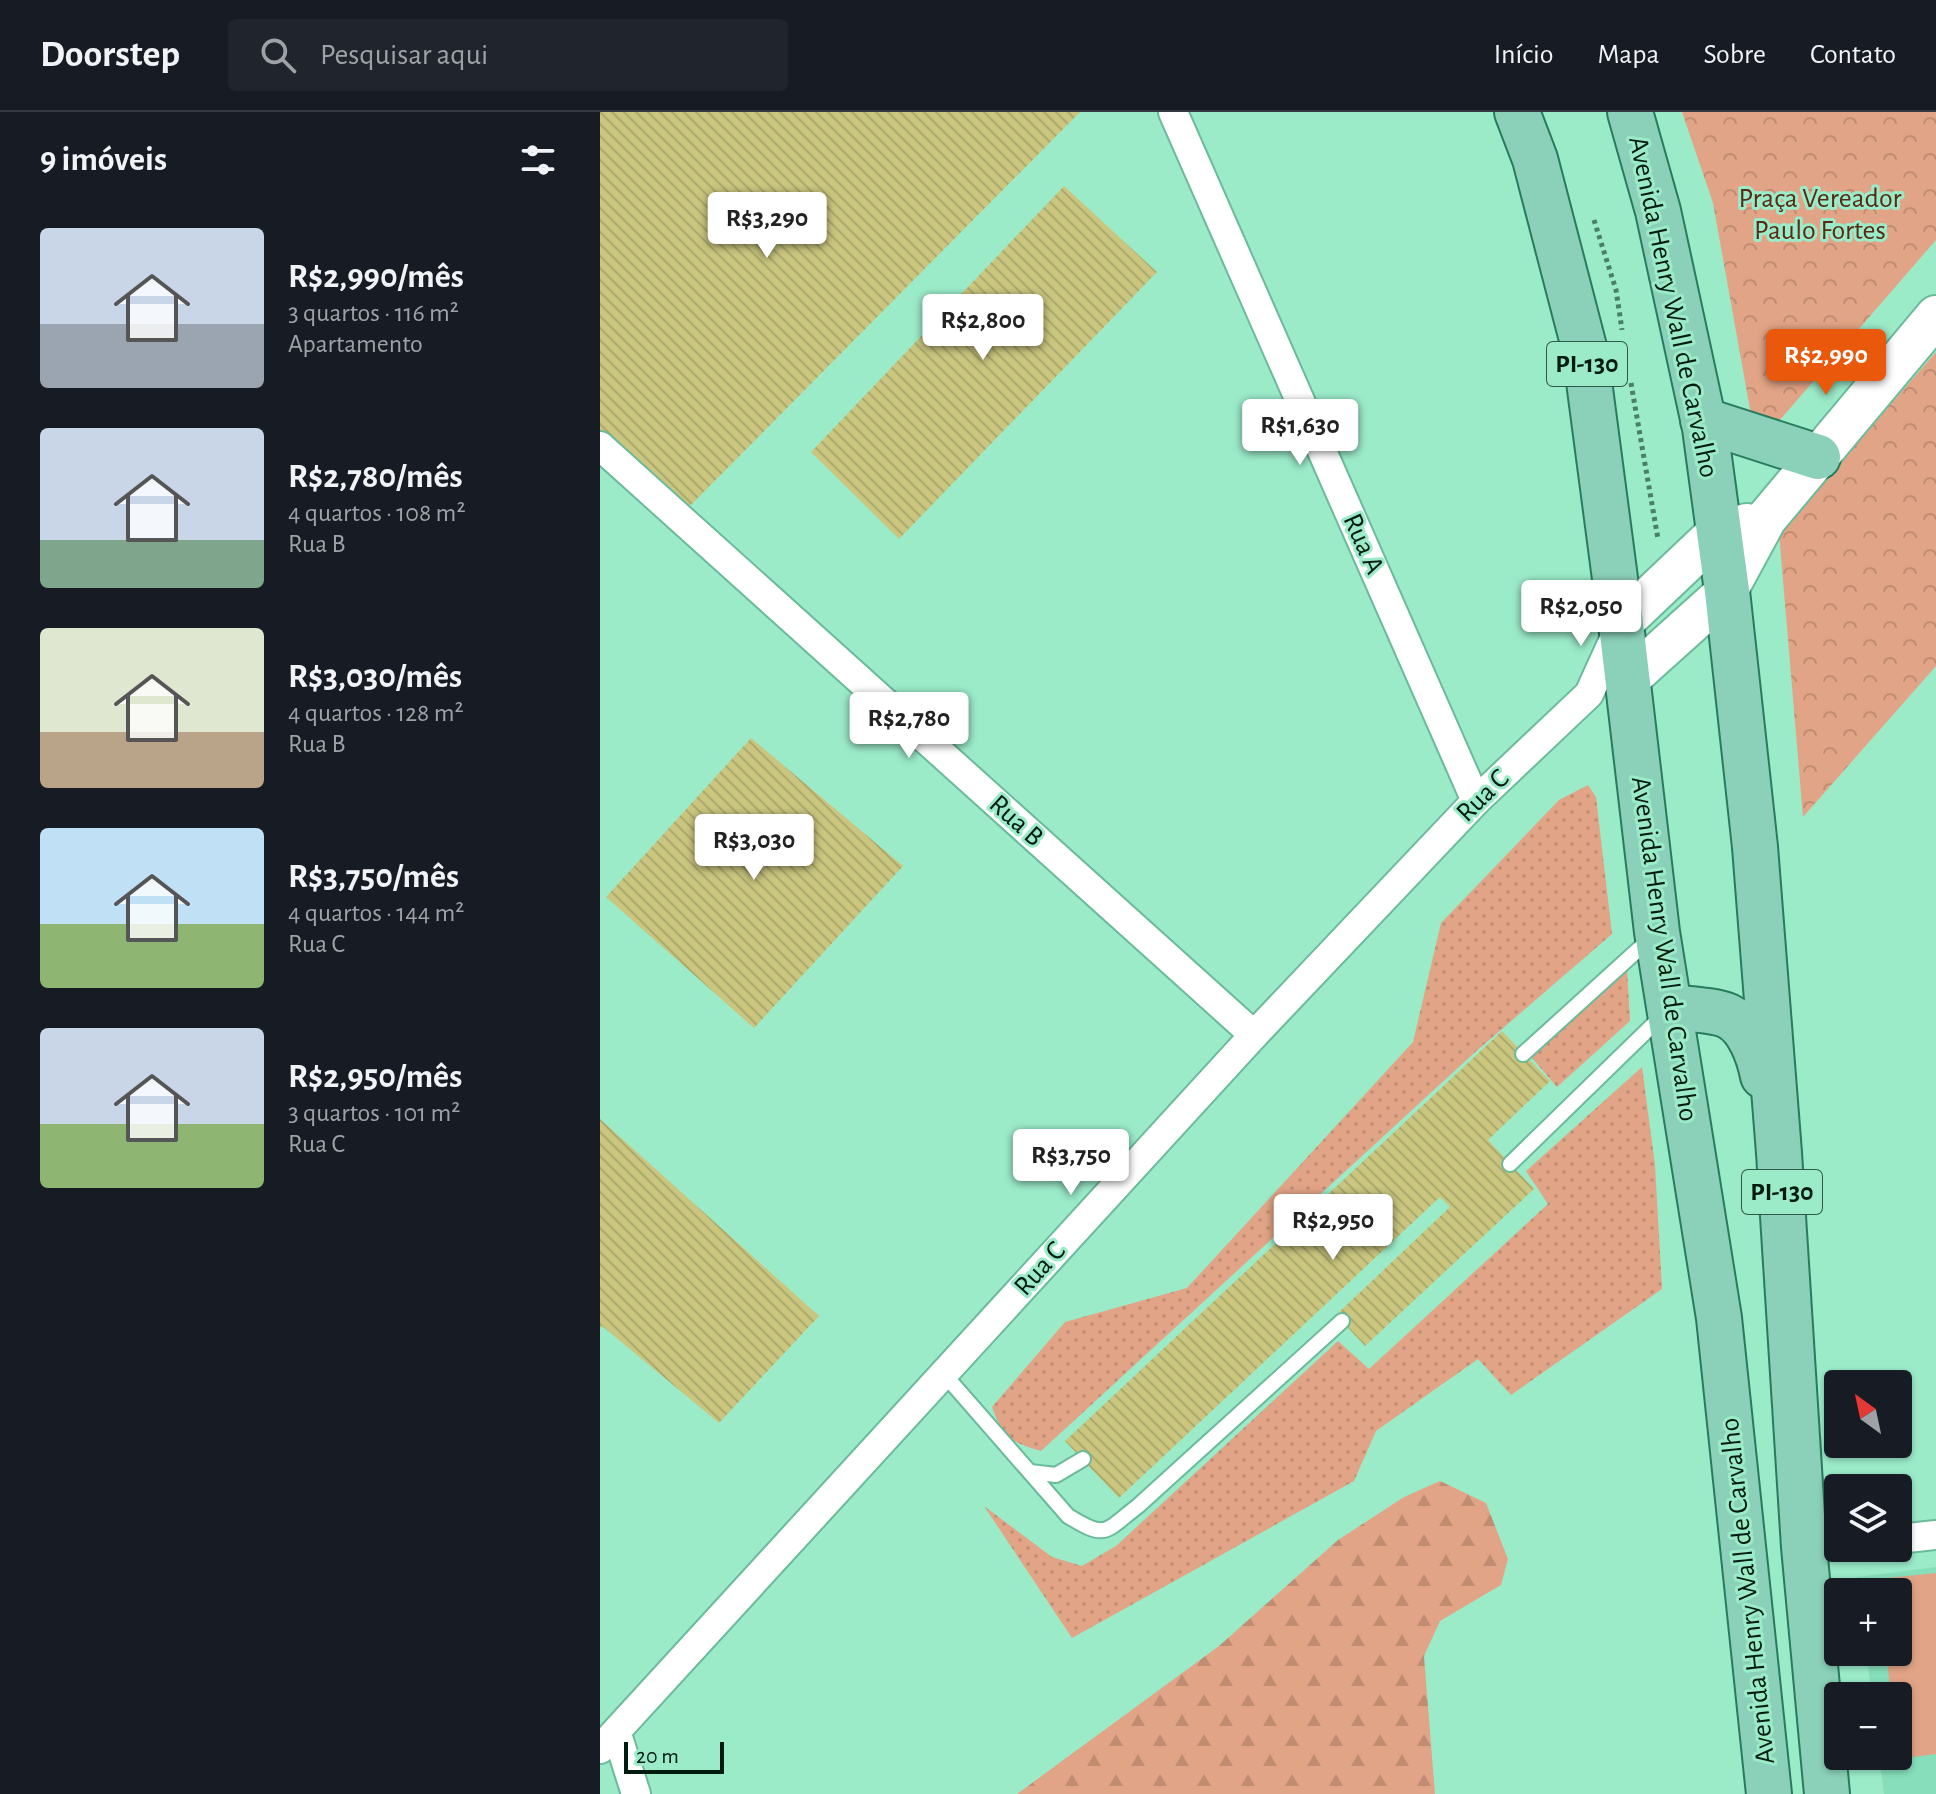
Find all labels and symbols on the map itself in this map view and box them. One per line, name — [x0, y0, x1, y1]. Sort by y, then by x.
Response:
street label: Avenida Henry Wall de Carvalho — [1623, 134, 1723, 480]
park label: Praça Vereador Paulo Fortes — [1738, 185, 1902, 245]
pin: R$3,290 — [693, 192, 841, 260]
pin: R$2,800 — [909, 294, 1057, 362]
pin: R$2,990 — [1752, 329, 1900, 397]
road number: PI-130 — [1547, 342, 1627, 386]
pin: R$1,630 — [1226, 399, 1374, 467]
street label: Rua A — [1337, 510, 1389, 578]
pin: R$2,050 — [1507, 580, 1655, 648]
pin: R$2,780 — [835, 692, 983, 760]
street label: Rua C — [1451, 764, 1515, 828]
street label: Avenida Henry Wall de Carvalho — [1626, 775, 1702, 1123]
street label: Rua B — [984, 790, 1048, 852]
pin: R$3,030 — [680, 814, 828, 882]
pin: R$3,750 — [997, 1129, 1145, 1197]
road number: PI-130 — [1742, 1170, 1822, 1214]
pin: R$2,950 — [1259, 1194, 1407, 1262]
street label: Rua C — [1009, 1237, 1071, 1301]
north arrow — [1824, 1370, 1912, 1458]
street label: Avenida Henry Wall de Carvalho — [1716, 1416, 1780, 1766]
scale bar — [624, 1738, 724, 1774]

